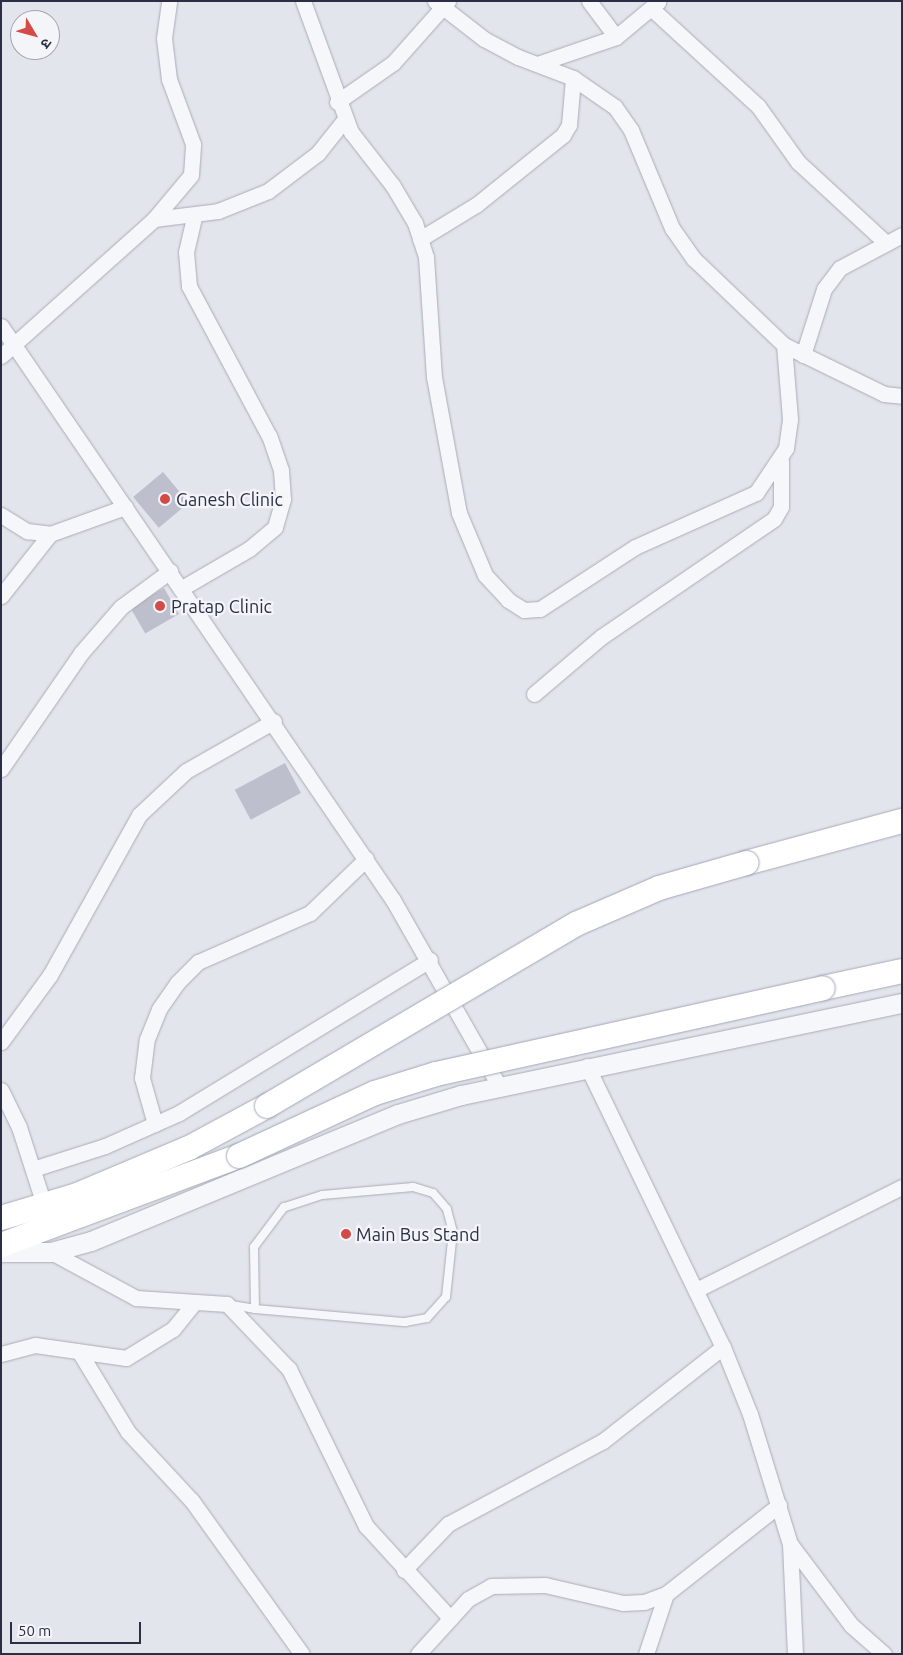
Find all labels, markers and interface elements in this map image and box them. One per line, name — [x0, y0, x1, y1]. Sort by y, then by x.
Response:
north arrow — [10, 10, 60, 60]
text: उ — [37, 35, 55, 52]
place label: Ganesh Clinic — [176, 488, 283, 510]
marker: Ganesh Clinic — [158, 492, 172, 506]
place label: Pratap Clinic — [171, 595, 272, 617]
marker: Pratap Clinic — [153, 599, 167, 613]
place label: Main Bus Stand — [356, 1223, 480, 1245]
marker: Main Bus Stand — [340, 1228, 352, 1240]
scale bar — [12, 1612, 144, 1644]
text: 50 m — [18, 1622, 51, 1639]

